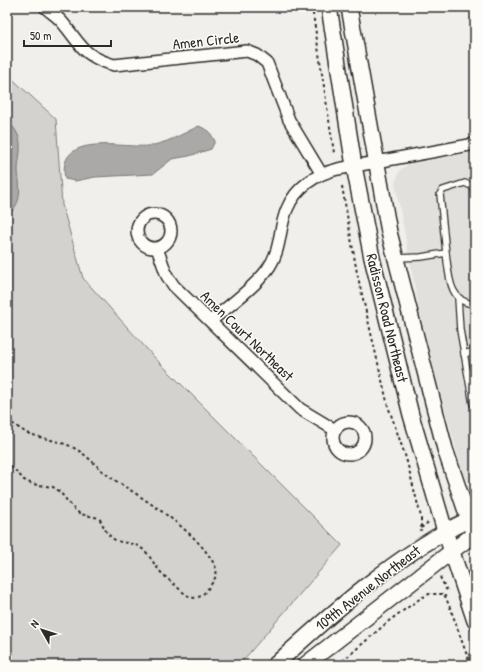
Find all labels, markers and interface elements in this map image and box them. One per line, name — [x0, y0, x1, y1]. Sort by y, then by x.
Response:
scale bar — [24, 22, 111, 48]
text: 50 m — [30, 27, 51, 44]
street label: Amen Circle — [172, 27, 240, 54]
street label: Radisson Road Northeast — [361, 251, 414, 385]
street label: Amen Court Northeast — [196, 286, 299, 386]
street label: 109th Avenue Northeast — [311, 539, 425, 635]
north arrow — [22, 610, 62, 650]
text: N — [27, 617, 42, 630]

